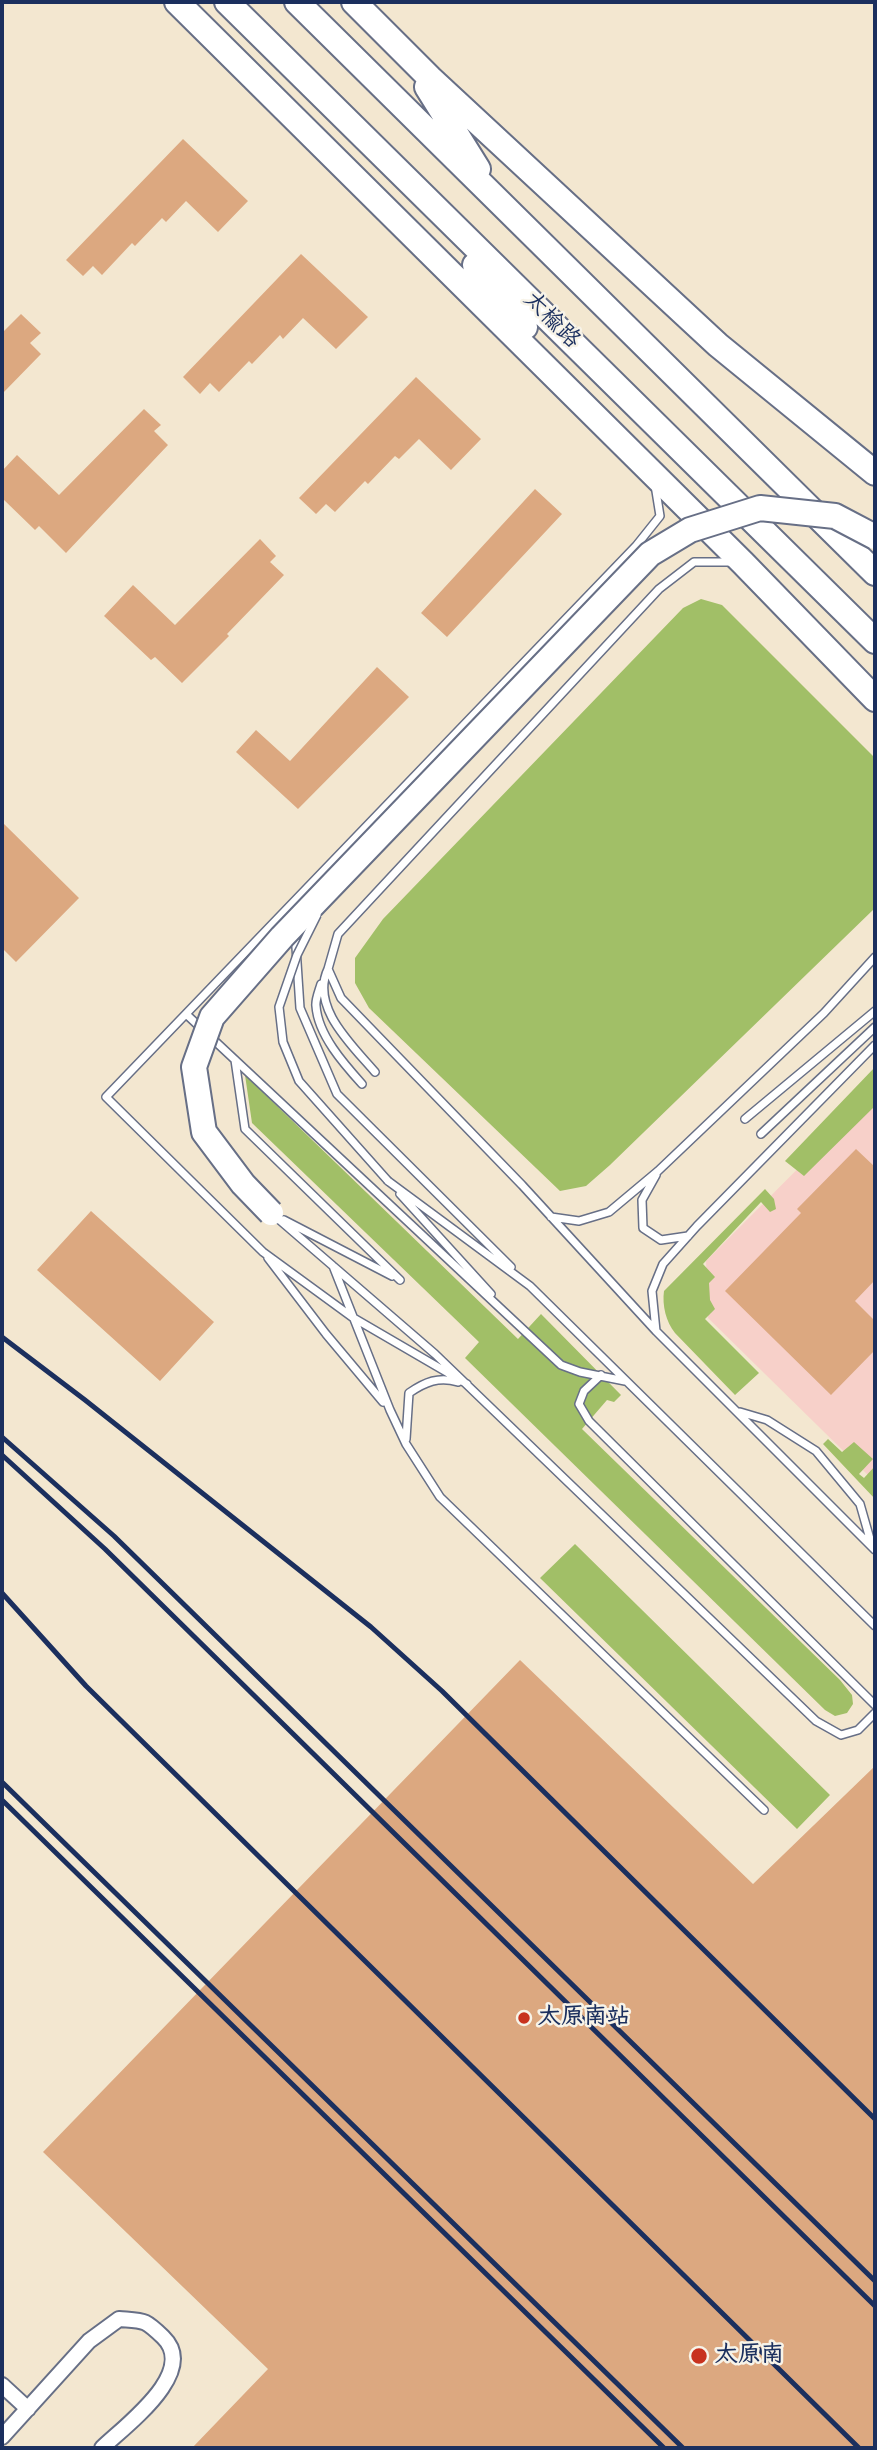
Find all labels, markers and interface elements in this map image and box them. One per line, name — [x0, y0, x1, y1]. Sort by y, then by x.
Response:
street label: 太榆路 — [517, 287, 585, 355]
place label: 太原南站 — [538, 2004, 630, 2032]
marker: 太原南站 — [516, 2010, 532, 2026]
place label: 太原南 — [715, 2342, 784, 2370]
marker: 太原南 — [689, 2346, 709, 2366]

